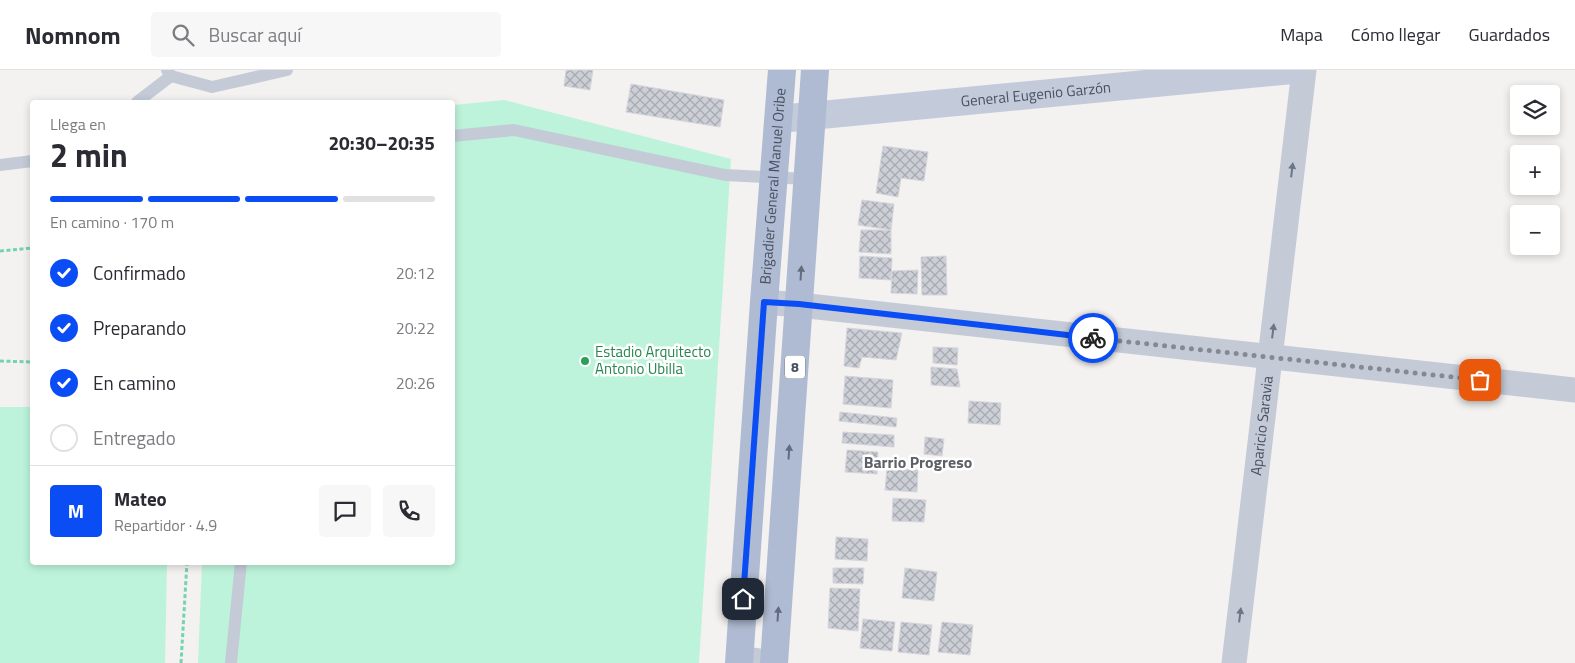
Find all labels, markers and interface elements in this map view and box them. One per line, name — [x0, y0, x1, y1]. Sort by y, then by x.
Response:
search box — [151, 12, 501, 57]
text: Nomnom — [25, 17, 121, 53]
text: Buscar aquí — [209, 20, 302, 49]
icon: search — [169, 21, 197, 49]
text: Mapa — [1280, 21, 1323, 48]
text: Cómo llegar — [1351, 21, 1440, 48]
text: Guardados — [1468, 21, 1550, 48]
street label: General Eugenio Garzón — [960, 75, 1112, 113]
map controls — [1510, 85, 1560, 255]
button: layers — [1510, 85, 1560, 135]
street label: Brigadier General Manuel Oribe — [753, 87, 792, 285]
text: Llega en — [50, 112, 106, 136]
text: 20:30–20:35 — [328, 128, 435, 157]
text: 2 min — [50, 131, 128, 179]
button: + — [1510, 145, 1560, 195]
one-way arrow — [1288, 162, 1296, 178]
button: − — [1510, 205, 1560, 255]
text: En camino · 170 m — [50, 210, 174, 234]
text: Confirmado — [93, 258, 186, 287]
icon: check — [50, 259, 78, 287]
text: 20:12 — [396, 261, 435, 285]
one-way arrow — [798, 264, 806, 280]
text: Preparando — [93, 313, 186, 342]
courier — [1068, 313, 1118, 363]
icon: check — [50, 314, 78, 342]
text: 20:22 — [396, 316, 435, 340]
one-way arrow — [1269, 323, 1277, 339]
icon: bike — [1079, 324, 1107, 352]
place label: Estadio Arquitecto Antonio Ubilla — [595, 340, 711, 380]
marker: Estadio Arquitecto Antonio Ubilla — [579, 355, 591, 367]
road number: 8 — [785, 356, 805, 378]
pin — [1459, 359, 1501, 401]
icon: bag — [1466, 366, 1494, 394]
text: En camino — [93, 368, 176, 397]
icon: check — [50, 369, 78, 397]
text: 20:26 — [396, 371, 435, 395]
street label: Aparicio Saravia — [1244, 374, 1279, 477]
text: Entregado — [93, 423, 176, 452]
one-way arrow — [785, 444, 793, 460]
district label: Barrio Progreso — [864, 450, 972, 474]
text: Mateo — [114, 484, 167, 513]
button: chat — [319, 485, 371, 537]
button: phone — [383, 485, 435, 537]
text: M — [68, 496, 84, 525]
text: Repartidor · 4.9 — [114, 513, 217, 537]
pin — [722, 578, 764, 620]
icon: home — [729, 585, 757, 613]
one-way arrow — [774, 606, 782, 622]
one-way arrow — [1236, 606, 1244, 622]

